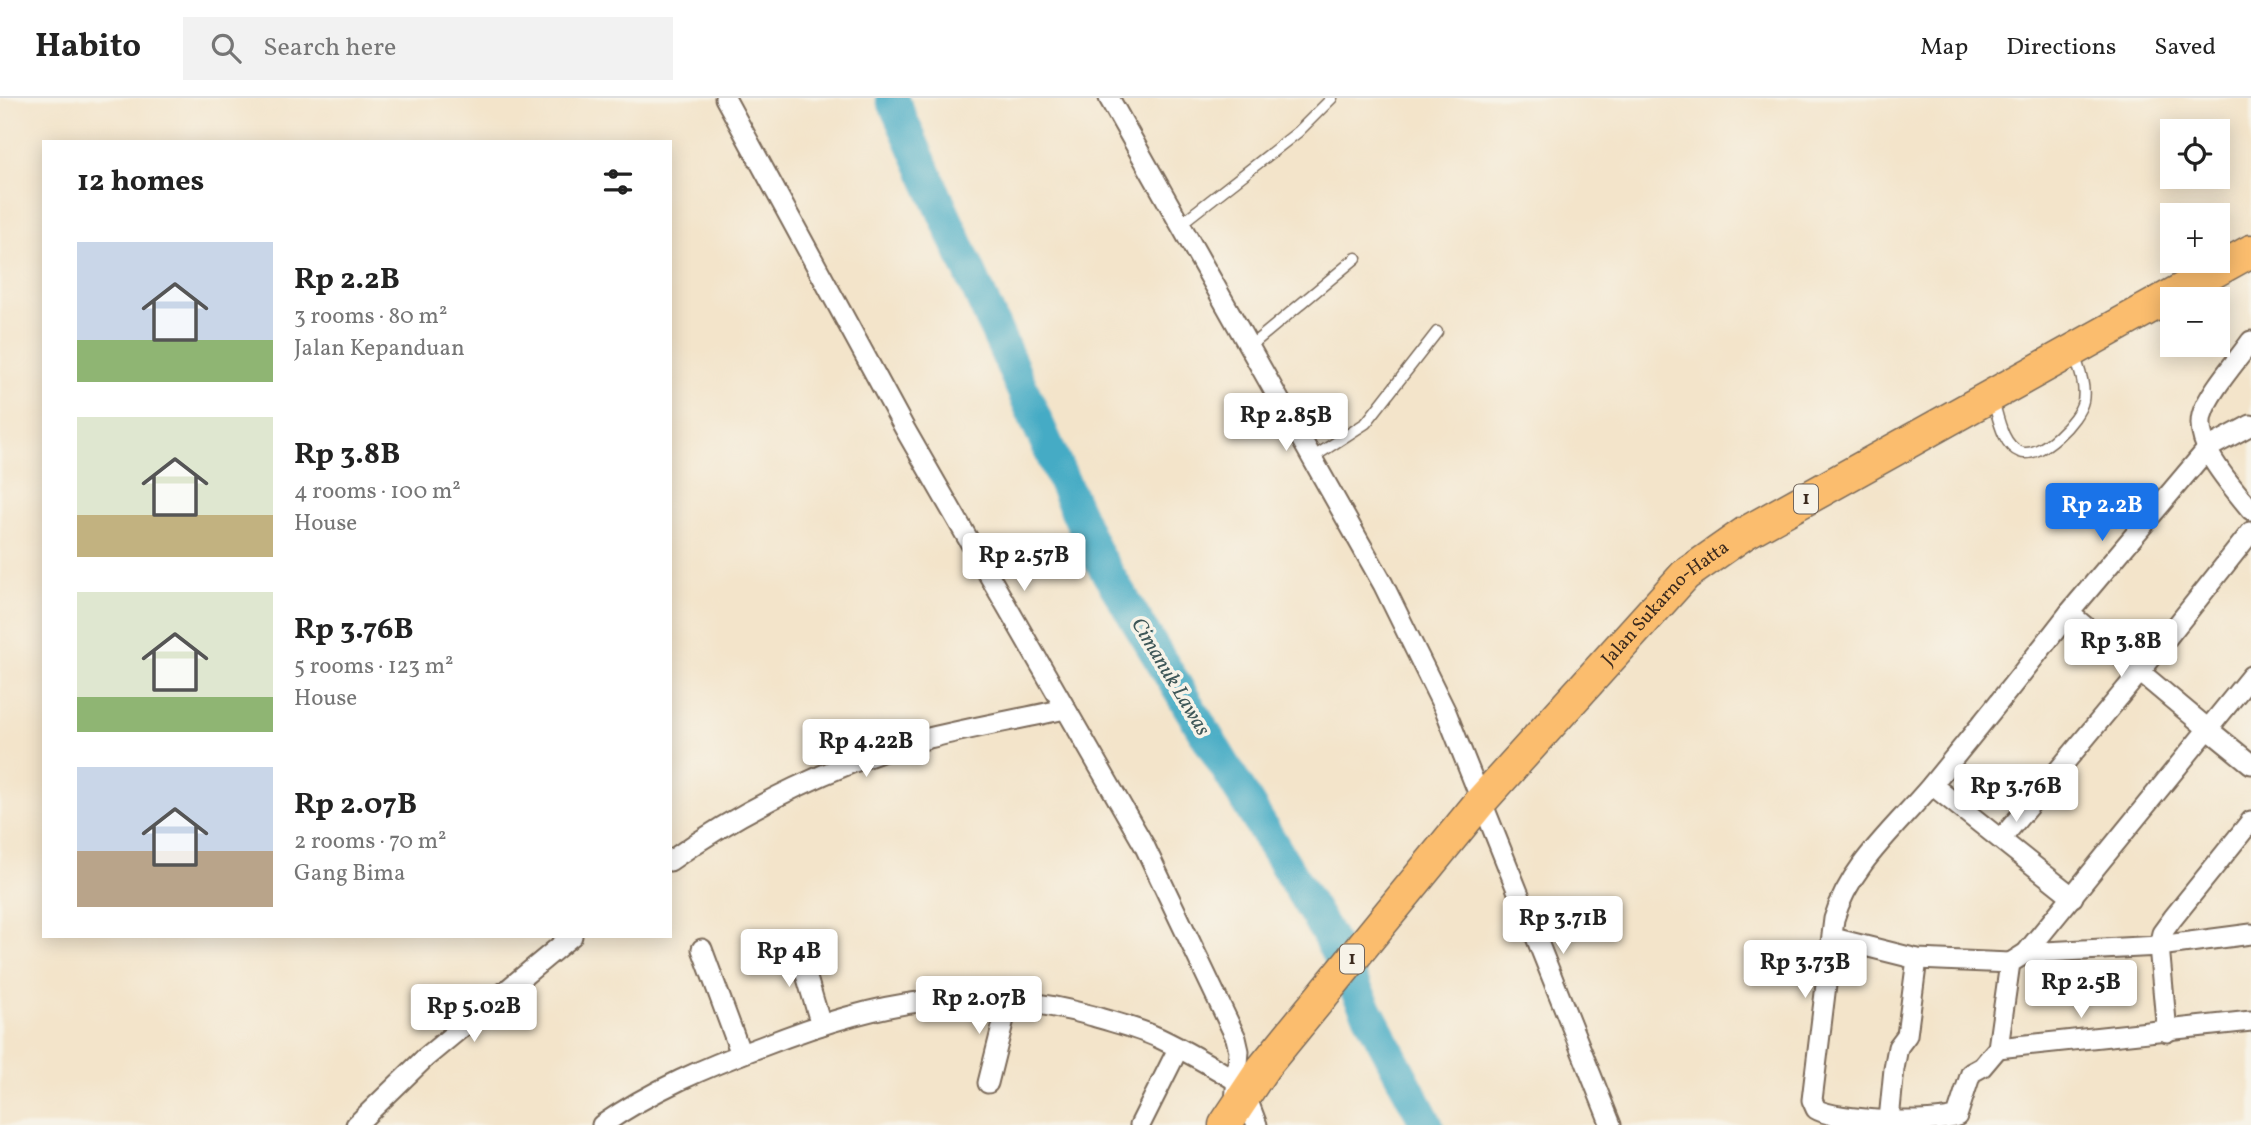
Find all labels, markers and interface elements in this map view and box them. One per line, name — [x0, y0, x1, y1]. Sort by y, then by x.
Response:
search box — [183, 17, 673, 80]
text: Habito — [35, 25, 141, 71]
icon: search — [207, 29, 245, 67]
text: Search here — [263, 30, 396, 66]
text: Map — [1920, 31, 1968, 65]
text: Directions — [2006, 31, 2116, 65]
text: Saved — [2154, 31, 2216, 65]
map controls — [2160, 119, 2230, 357]
button: locate — [2160, 119, 2230, 189]
text: 12 homes — [77, 161, 204, 203]
icon: filters — [599, 163, 637, 201]
button: + — [2160, 203, 2230, 273]
text: Rp 2.2B — [294, 259, 400, 301]
icon: home — [133, 270, 217, 354]
button: − — [2160, 287, 2230, 357]
text: 3 rooms · 80 m² — [294, 301, 447, 333]
text: Jalan Kepanduan — [294, 333, 465, 365]
pin: Rp 2.85B — [1214, 394, 1358, 453]
text: Rp 2.85B — [1240, 400, 1332, 432]
text: Rp 3.8B — [294, 434, 400, 476]
icon: home — [133, 445, 217, 529]
text: 4 rooms · 100 m² — [294, 476, 461, 508]
road number: 1 — [1794, 484, 1818, 514]
pin: Rp 2.2B — [2037, 484, 2167, 543]
text: Rp 2.2B — [2061, 490, 2143, 522]
text: House — [294, 508, 357, 540]
pin: Rp 2.57B — [952, 533, 1096, 593]
street label: Jalan Sukarno-Hatta — [1596, 535, 1735, 672]
text: Rp 2.57B — [979, 540, 1070, 572]
text: Rp 3.76B — [294, 609, 414, 651]
water label: Cimanuk Lawas — [1123, 612, 1217, 742]
icon: home — [133, 620, 217, 704]
pin: Rp 3.8B — [2056, 620, 2186, 679]
text: Rp 3.8B — [2080, 626, 2162, 658]
text: 5 rooms · 123 m² — [294, 651, 454, 683]
text: House — [294, 683, 357, 715]
pin: Rp 4.22B — [794, 720, 938, 779]
text: Rp 4.22B — [818, 726, 914, 758]
pin: Rp 3.76B — [1944, 764, 2088, 824]
text: Rp 3.76B — [1970, 771, 2062, 803]
text: Rp 2.07B — [294, 784, 417, 826]
icon: home — [133, 795, 217, 879]
text: 2 rooms · 70 m² — [294, 826, 447, 858]
text: Gang Bima — [294, 858, 405, 890]
pin: Rp 3.71B — [1491, 896, 1635, 956]
text: Rp 3.71B — [1519, 903, 1607, 935]
pin: Rp 4B — [740, 930, 838, 989]
text: Rp 4B — [757, 936, 821, 968]
pin: Rp 3.73B — [1733, 940, 1877, 1000]
road number: 1 — [1340, 944, 1364, 974]
text: Rp 3.73B — [1760, 947, 1850, 979]
pin: Rp 2.5B — [2016, 960, 2146, 1020]
text: Rp 2.5B — [2041, 967, 2121, 999]
pin: Rp 2.07B — [907, 976, 1051, 1036]
text: Rp 2.07B — [932, 983, 1026, 1015]
pin: Rp 5.02B — [402, 984, 546, 1044]
text: Rp 5.02B — [427, 991, 521, 1023]

